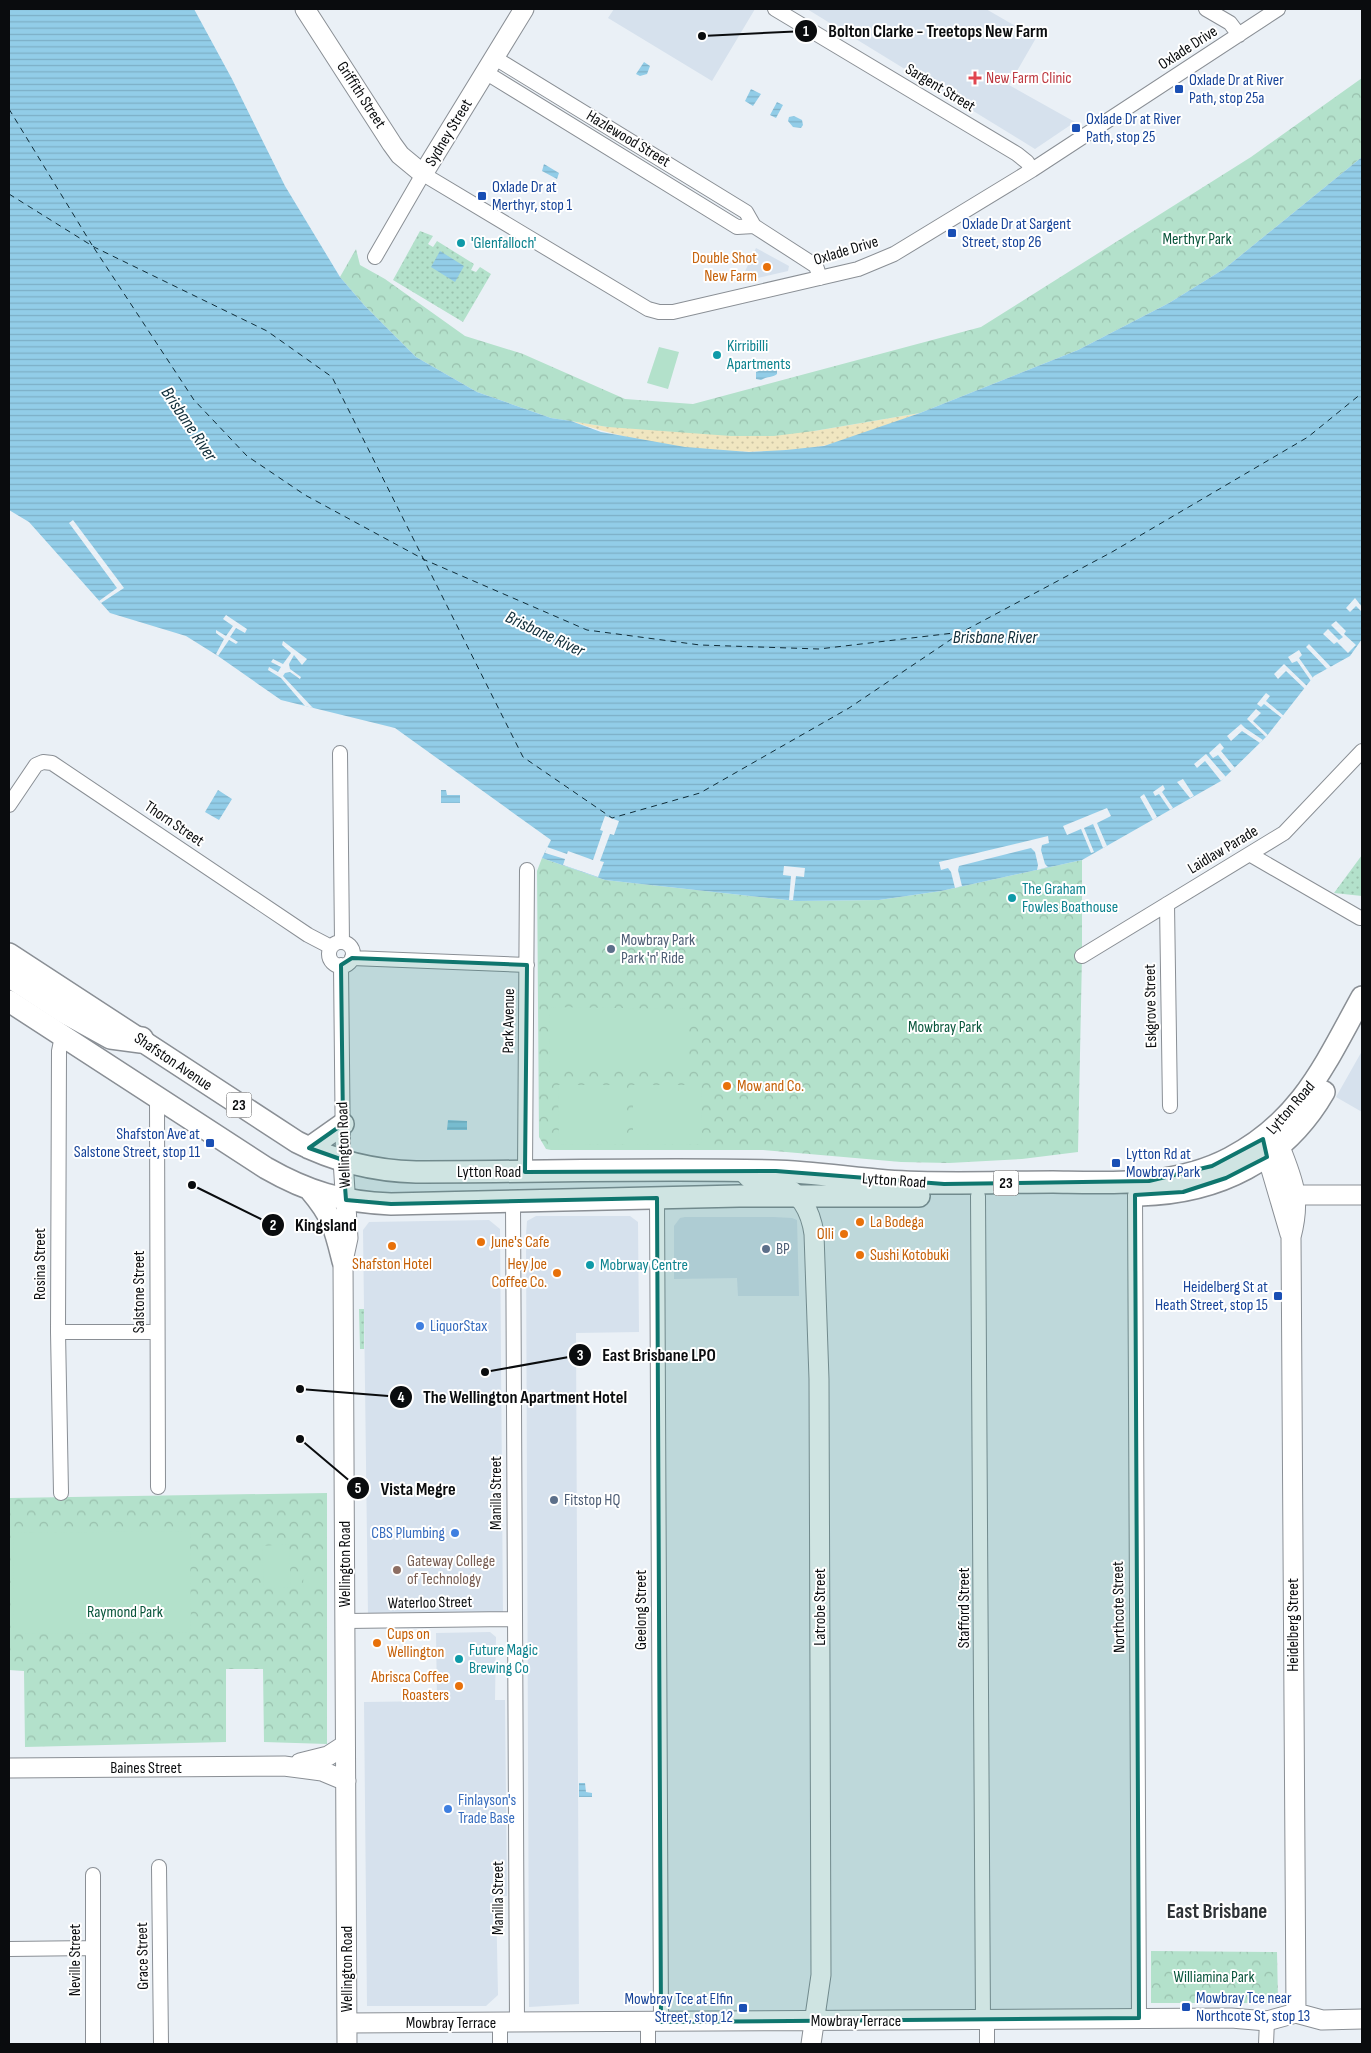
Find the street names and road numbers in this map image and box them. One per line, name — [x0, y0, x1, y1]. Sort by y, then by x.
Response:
street label: Oxlade Drive — [1155, 22, 1221, 74]
street label: Griffith Street — [332, 58, 390, 132]
street label: Sargent Street — [902, 60, 978, 116]
street label: Sydney Street — [421, 96, 477, 170]
street label: Hazlewood Street — [583, 107, 674, 172]
street label: Oxlade Drive — [811, 232, 881, 270]
street label: Thorn Street — [141, 797, 207, 851]
street label: Laidlaw Parade — [1184, 822, 1262, 878]
street label: Eskgrove Street — [1141, 964, 1161, 1048]
street label: Park Avenue — [499, 988, 519, 1054]
street label: Shafston Avenue — [130, 1029, 216, 1095]
street label: Lytton Road — [1263, 1078, 1319, 1138]
road number: 23 — [226, 1092, 252, 1118]
street label: Wellington Road — [333, 1101, 355, 1189]
street label: Lytton Road — [457, 1163, 521, 1182]
street label: Lytton Road — [861, 1169, 927, 1193]
road number: 23 — [994, 1170, 1018, 1196]
street label: Rosina Street — [31, 1228, 50, 1300]
street label: Salstone Street — [130, 1251, 149, 1333]
street label: Manilla Street — [487, 1456, 506, 1530]
street label: Wellington Road — [336, 1521, 355, 1607]
street label: Northcote Street — [1109, 1561, 1129, 1653]
street label: Latrobe Street — [811, 1568, 830, 1646]
street label: Stafford Street — [955, 1568, 974, 1648]
street label: Geelong Street — [632, 1570, 651, 1650]
street label: Heidelberg Street — [1284, 1578, 1303, 1672]
street label: Waterloo Street — [388, 1593, 473, 1613]
street label: Baines Street — [110, 1759, 182, 1778]
street label: Manilla Street — [489, 1861, 508, 1935]
street label: Grace Street — [133, 1922, 153, 1990]
street label: Neville Street — [66, 1924, 85, 1996]
street label: Wellington Road — [338, 1926, 357, 2012]
street label: Mowbray Terrace — [811, 2012, 901, 2031]
street label: Mowbray Terrace — [406, 2014, 496, 2033]

